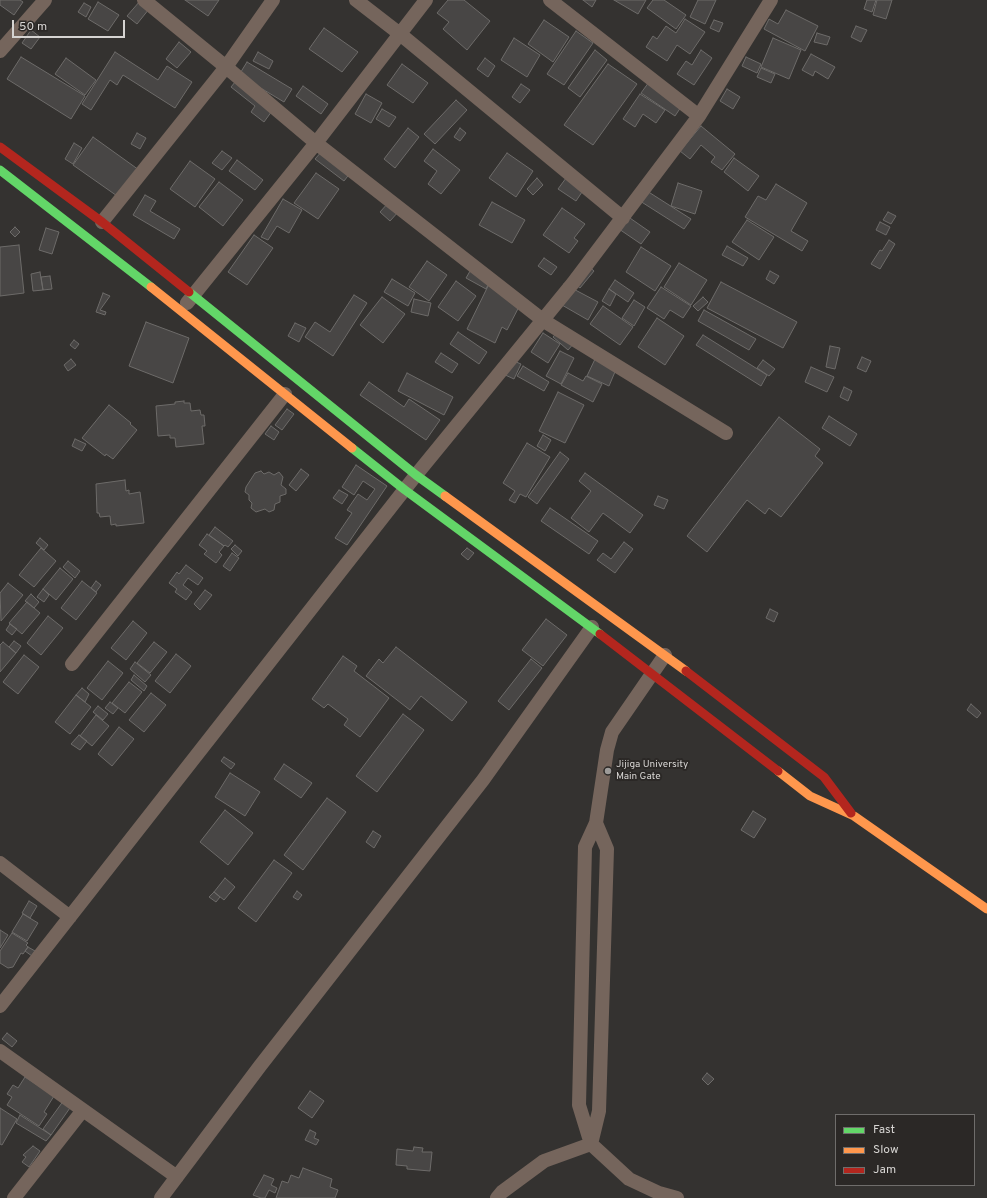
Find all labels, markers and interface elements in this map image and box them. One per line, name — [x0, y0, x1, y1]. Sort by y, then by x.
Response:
scale bar — [14, 12, 127, 38]
text: 50 m — [19, 19, 47, 35]
place label: Jijiga University Main Gate — [616, 759, 688, 782]
marker: Jijiga University Main Gate — [603, 766, 613, 776]
legend — [835, 1114, 975, 1186]
text: Fast — [873, 1122, 895, 1138]
text: Slow — [873, 1142, 899, 1158]
text: Jam — [873, 1162, 896, 1178]

